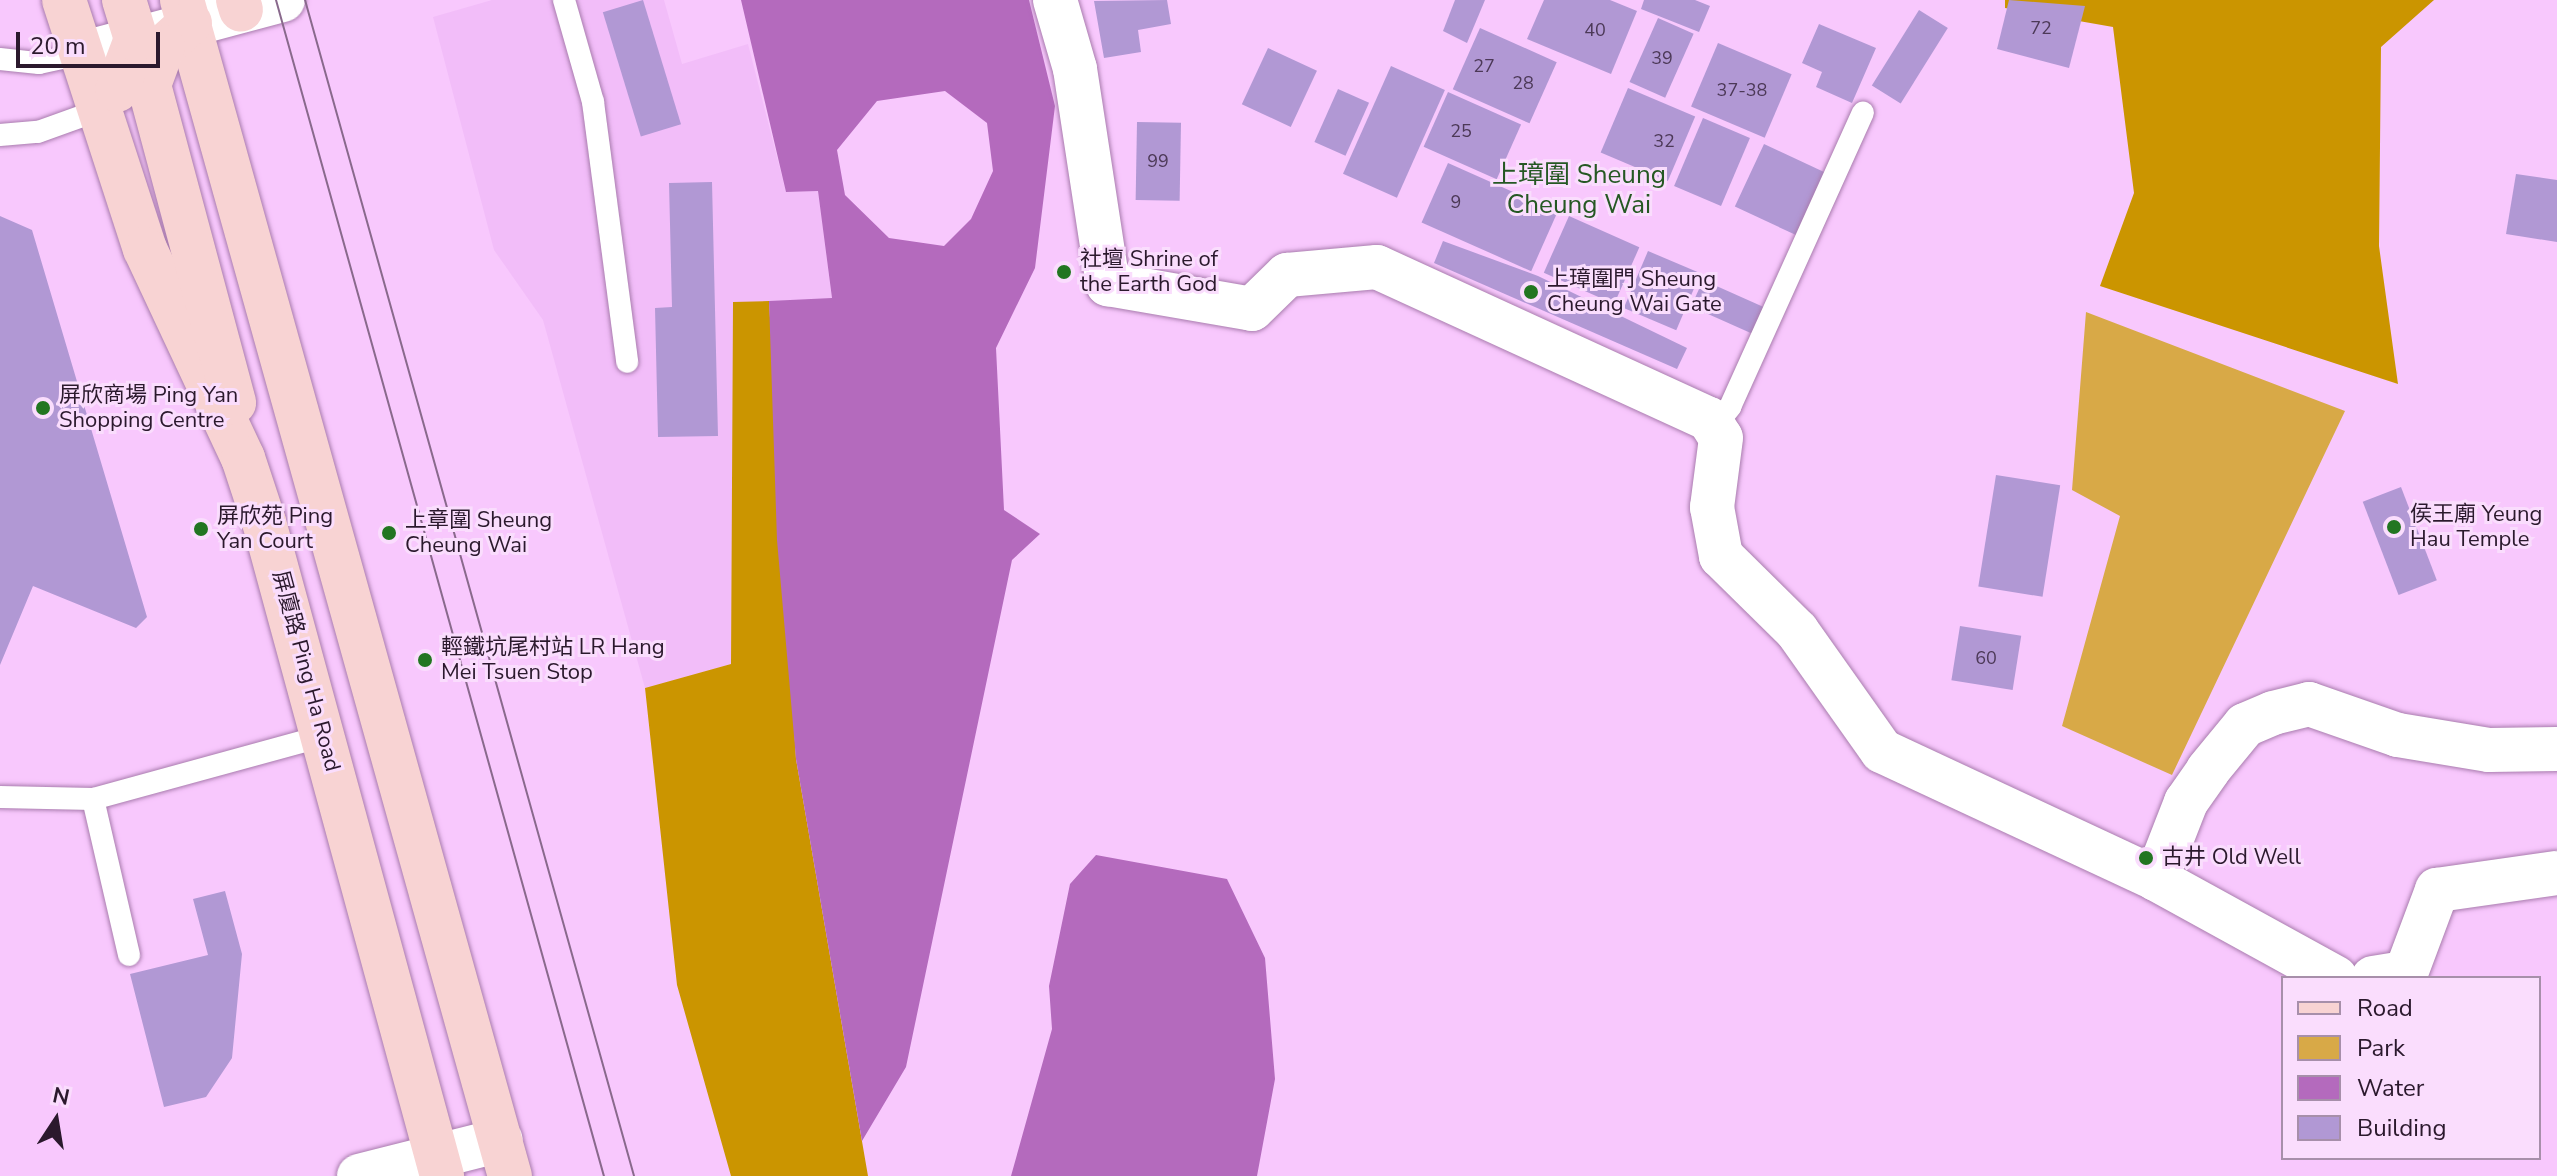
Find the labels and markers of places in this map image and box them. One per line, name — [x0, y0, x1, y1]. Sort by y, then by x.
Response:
place label: 社壇 Shrine of the Earth God — [1080, 246, 1218, 298]
marker: 社壇 Shrine of the Earth God — [1055, 263, 1073, 281]
place label: 上璋圍門 Sheung Cheung Wai Gate — [1547, 266, 1722, 318]
marker: 上璋圍門 Sheung Cheung Wai Gate — [1522, 283, 1540, 301]
place label: 屏欣商場 Ping Yan Shopping Centre — [59, 382, 238, 434]
marker: 屏欣商場 Ping Yan Shopping Centre — [34, 399, 52, 417]
place label: 侯王廟 Yeung Hau Temple — [2410, 501, 2542, 552]
place label: 屏欣苑 Ping Yan Court — [217, 503, 333, 554]
place label: 上章圍 Sheung Cheung Wai — [405, 507, 552, 558]
marker: 侯王廟 Yeung Hau Temple — [2385, 518, 2403, 536]
marker: 屏欣苑 Ping Yan Court — [192, 520, 210, 538]
marker: 上章圍 Sheung Cheung Wai — [380, 524, 398, 542]
place label: 輕鐵坑尾村站 LR Hang Mei Tsuen Stop — [441, 634, 665, 686]
marker: 輕鐵坑尾村站 LR Hang Mei Tsuen Stop — [416, 651, 434, 669]
place label: 古井 Old Well — [2162, 845, 2301, 871]
marker: 古井 Old Well — [2137, 849, 2155, 867]

